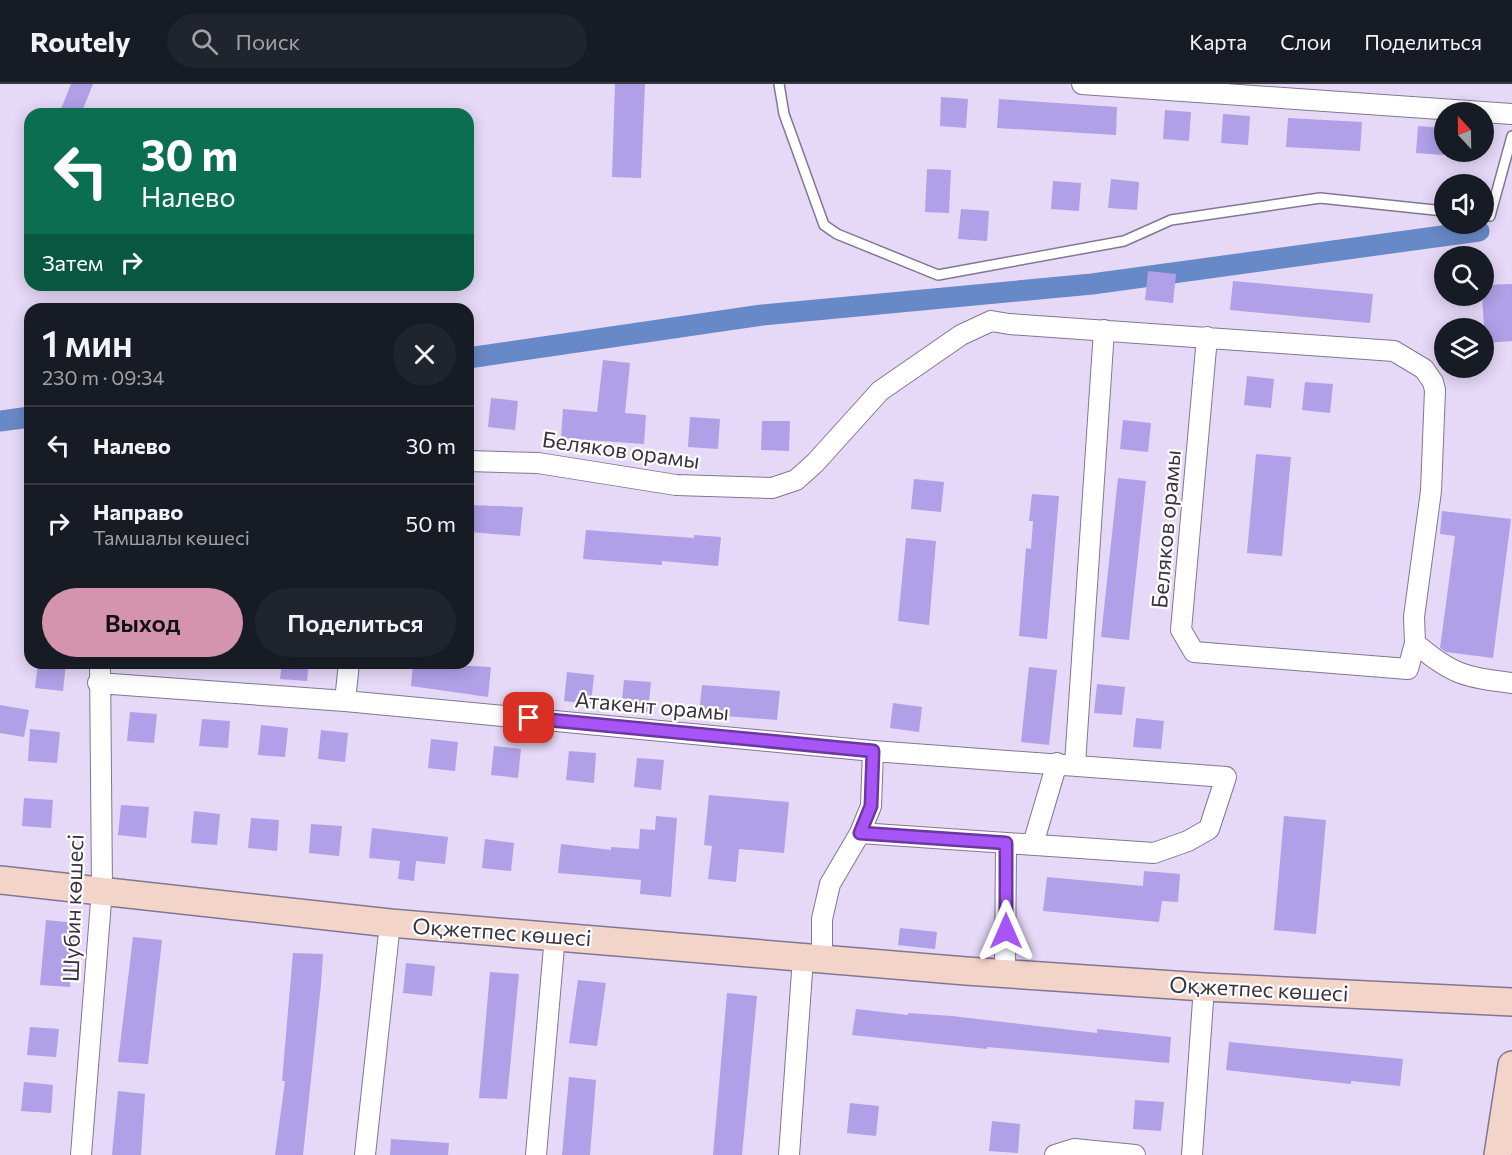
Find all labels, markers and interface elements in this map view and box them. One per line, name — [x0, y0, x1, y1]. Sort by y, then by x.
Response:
search box — [167, 14, 587, 68]
text: Routely — [30, 24, 131, 58]
icon: search — [188, 25, 221, 58]
text: Поиск — [236, 28, 300, 55]
text: Карта — [1189, 29, 1247, 54]
text: Слои — [1280, 29, 1331, 54]
text: Поделиться — [1364, 29, 1482, 54]
north arrow — [1434, 102, 1494, 162]
map controls — [1434, 102, 1494, 378]
text: 30 m — [141, 128, 238, 180]
icon: left — [42, 132, 120, 210]
button: sound — [1434, 174, 1494, 234]
text: Налево — [141, 180, 236, 213]
icon: right — [115, 246, 148, 279]
button: search — [1434, 246, 1494, 306]
text: Затем — [42, 249, 103, 276]
button: layers — [1434, 318, 1494, 378]
text: 1 мин — [42, 320, 133, 364]
button: close — [393, 323, 456, 386]
text: 230 m · 09:34 — [42, 365, 165, 389]
street label: Беляков орамы — [540, 425, 702, 474]
icon: left — [42, 429, 75, 462]
text: Налево — [93, 432, 171, 459]
text: 30 m — [406, 432, 456, 459]
street label: Беляков орамы — [1145, 449, 1186, 609]
text: Направо — [93, 498, 183, 525]
icon: right — [42, 507, 75, 540]
text: 50 m — [406, 510, 456, 537]
text: Тамшалы көшесі — [93, 525, 250, 549]
button: Выход — [42, 588, 243, 657]
button: Поделиться — [255, 588, 456, 657]
street label: Атакент орамы — [574, 685, 730, 726]
pin — [503, 692, 554, 743]
icon: arrive — [512, 701, 545, 734]
street label: Шубин көшесі — [56, 834, 89, 982]
position arrow — [974, 899, 1038, 963]
street label: Оқжетпес көшесі — [412, 912, 592, 951]
street label: Оқжетпес көшесі — [1169, 970, 1349, 1007]

